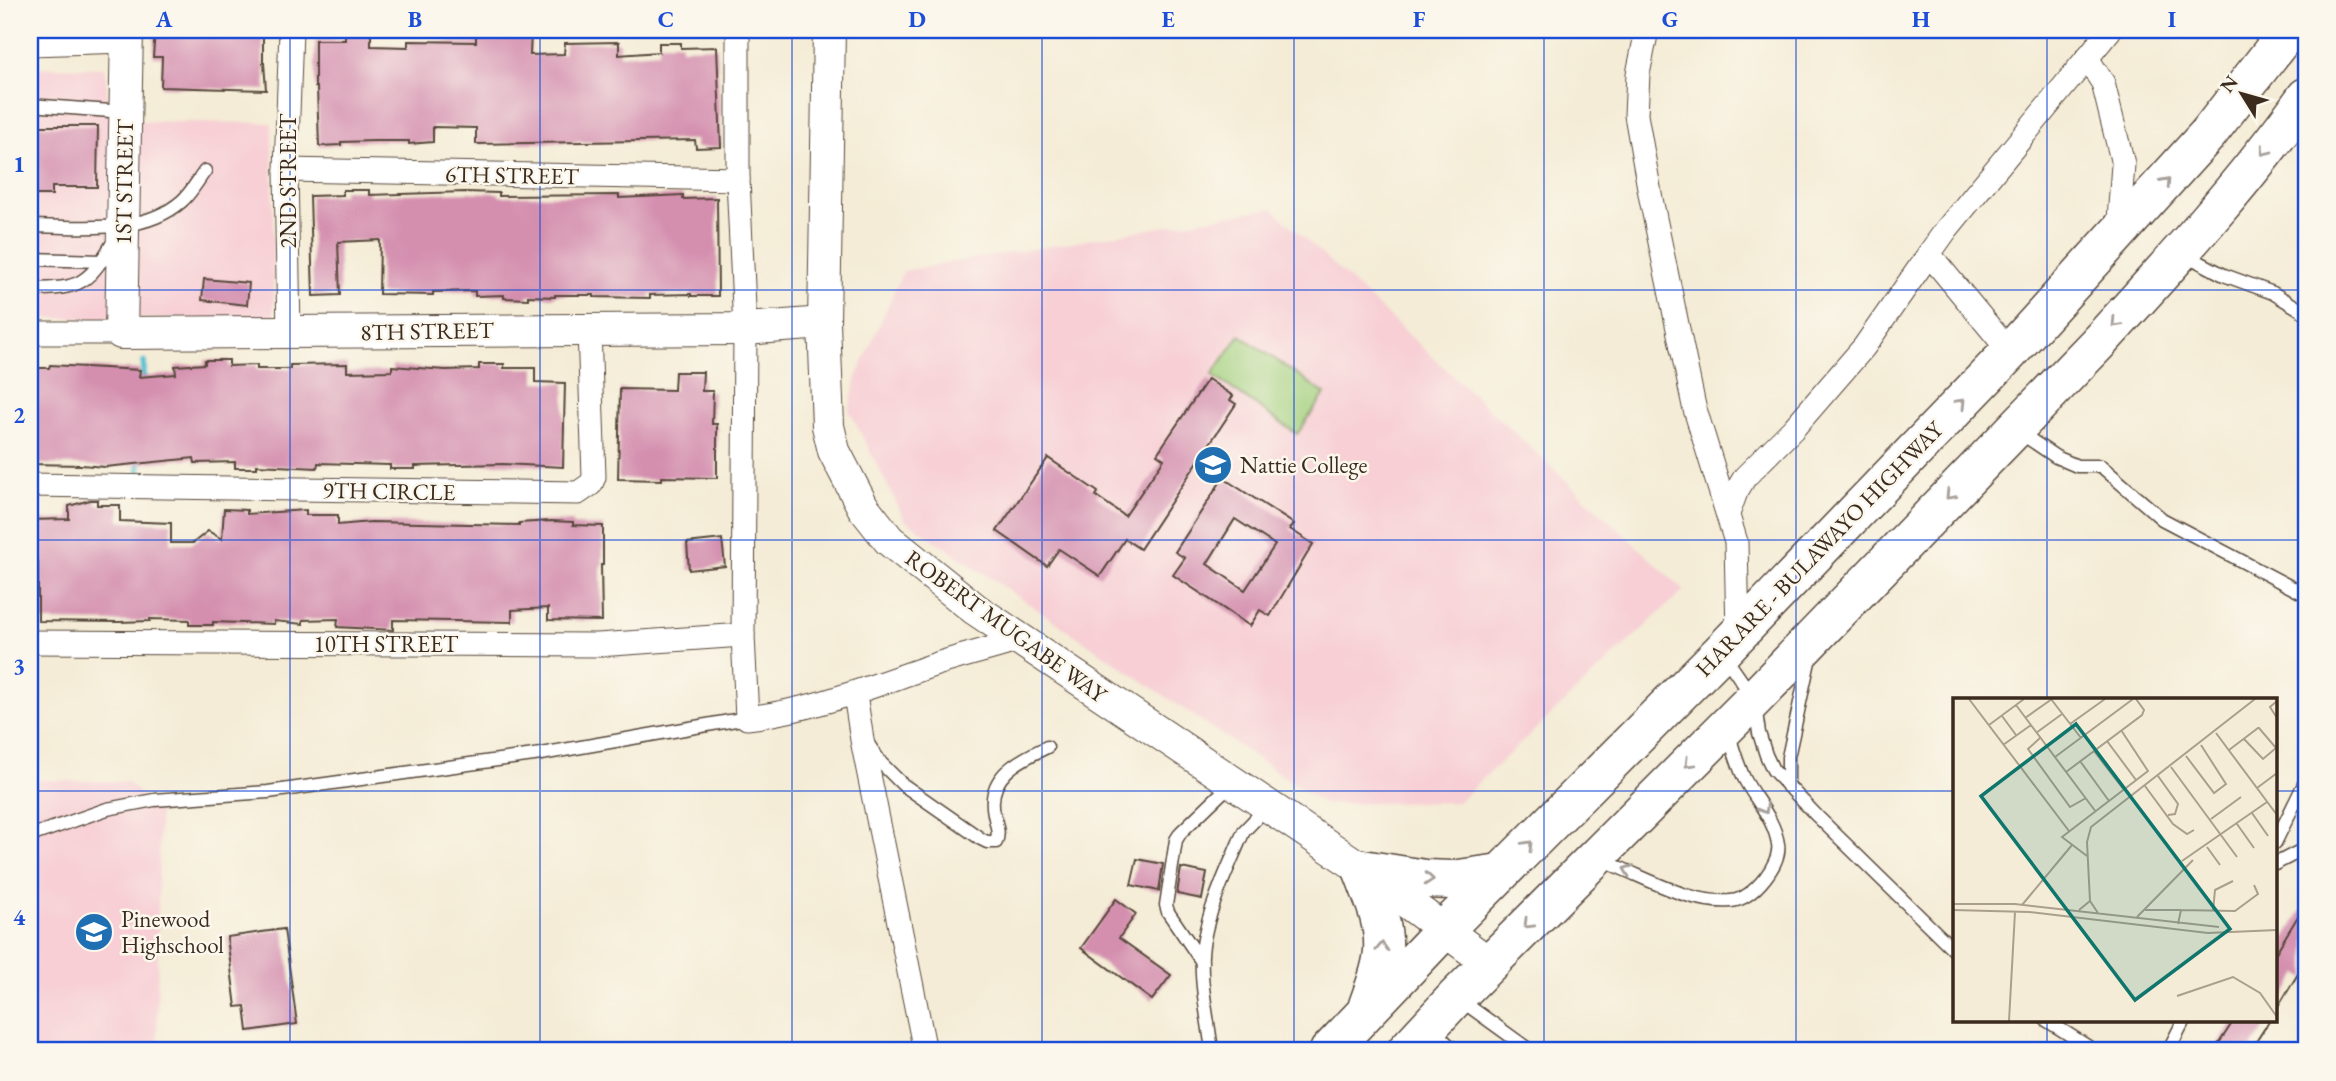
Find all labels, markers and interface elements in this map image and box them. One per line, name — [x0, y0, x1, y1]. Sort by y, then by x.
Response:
text: A — [155, 4, 173, 34]
text: B — [408, 4, 422, 34]
text: C — [658, 4, 674, 34]
text: D — [908, 4, 926, 34]
text: E — [1161, 4, 1175, 34]
text: F — [1413, 4, 1426, 34]
text: G — [1662, 4, 1678, 34]
text: H — [1912, 4, 1930, 34]
text: I — [2168, 4, 2176, 34]
north arrow — [2206, 60, 2276, 130]
text: N — [2214, 70, 2244, 98]
street label: 2ND STREET — [273, 113, 303, 249]
street label: 1ST STREET — [108, 118, 140, 245]
one-way arrow — [2260, 144, 2273, 156]
text: 1 — [13, 149, 25, 179]
street label: 6TH STREET — [445, 159, 580, 191]
one-way arrow — [2158, 177, 2170, 190]
street label: 8TH STREET — [360, 315, 495, 347]
one-way arrow — [2111, 315, 2124, 328]
one-way arrow — [1953, 398, 1966, 411]
text: 2 — [13, 400, 25, 430]
street label: HARARE - BULAWAYO HIGHWAY — [1689, 414, 1950, 683]
school or university icon: Nattie College — [1192, 444, 1234, 486]
place label: Nattie College — [1240, 450, 1367, 480]
street label: 9TH CIRCLE — [322, 475, 456, 507]
one-way arrow — [1946, 487, 1959, 500]
street label: ROBERT MUGABE WAY — [899, 543, 1114, 710]
street label: 10TH STREET — [314, 629, 459, 659]
text: 3 — [13, 651, 25, 681]
inset map — [1953, 698, 2276, 1021]
one-way arrow — [1684, 755, 1697, 768]
one-way arrow — [1755, 802, 1768, 815]
one-way arrow — [1519, 840, 1532, 853]
one-way arrow — [1622, 864, 1634, 878]
one-way arrow — [1424, 871, 1435, 886]
text: 4 — [13, 902, 26, 932]
place label: Pinewood Highschool — [121, 904, 224, 960]
school or university icon: Pinewood Highschool — [73, 911, 115, 953]
one-way arrow — [1523, 916, 1536, 929]
one-way arrow — [1375, 941, 1390, 952]

